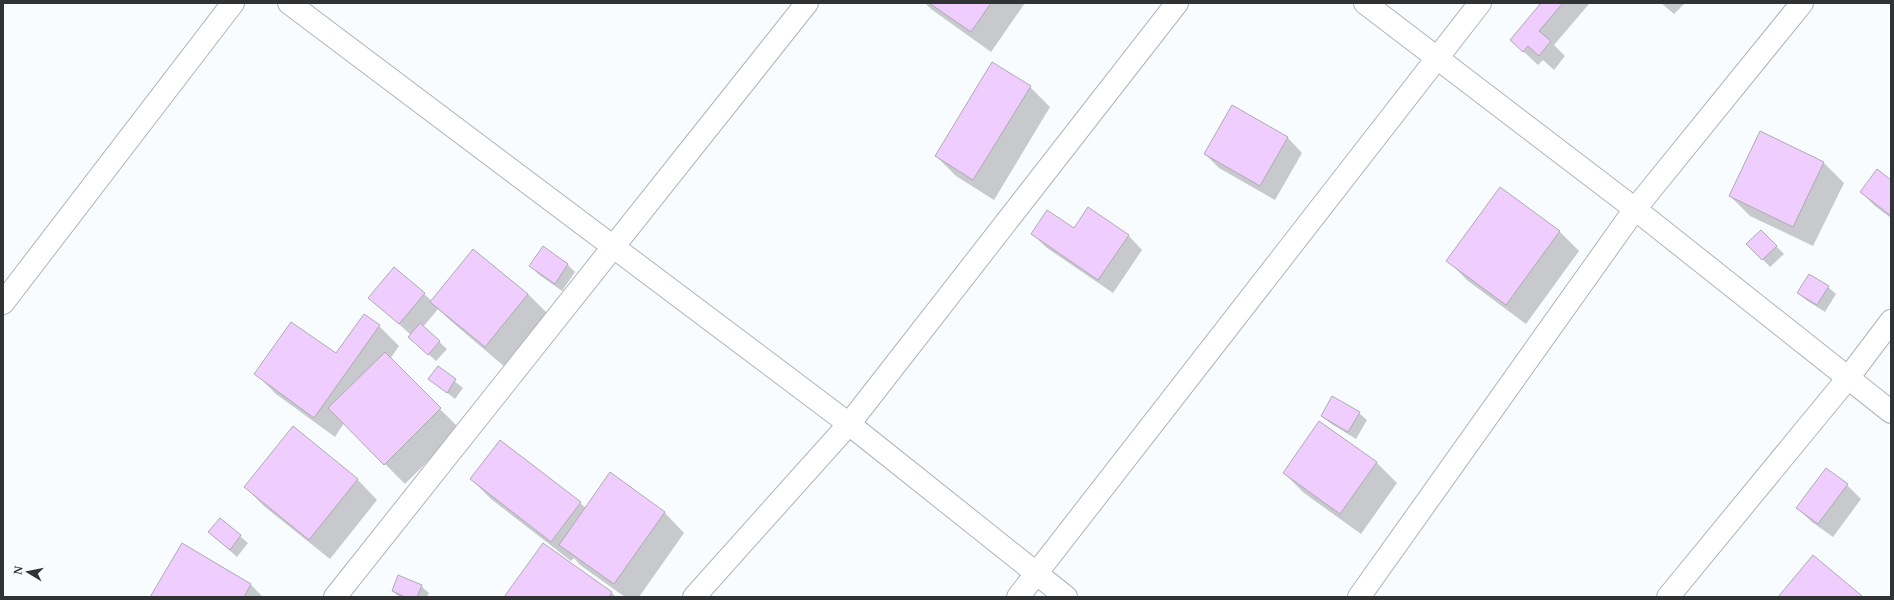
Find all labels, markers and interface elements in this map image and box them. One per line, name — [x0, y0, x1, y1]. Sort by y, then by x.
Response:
north arrow — [8, 552, 48, 592]
text: N — [10, 564, 26, 576]

